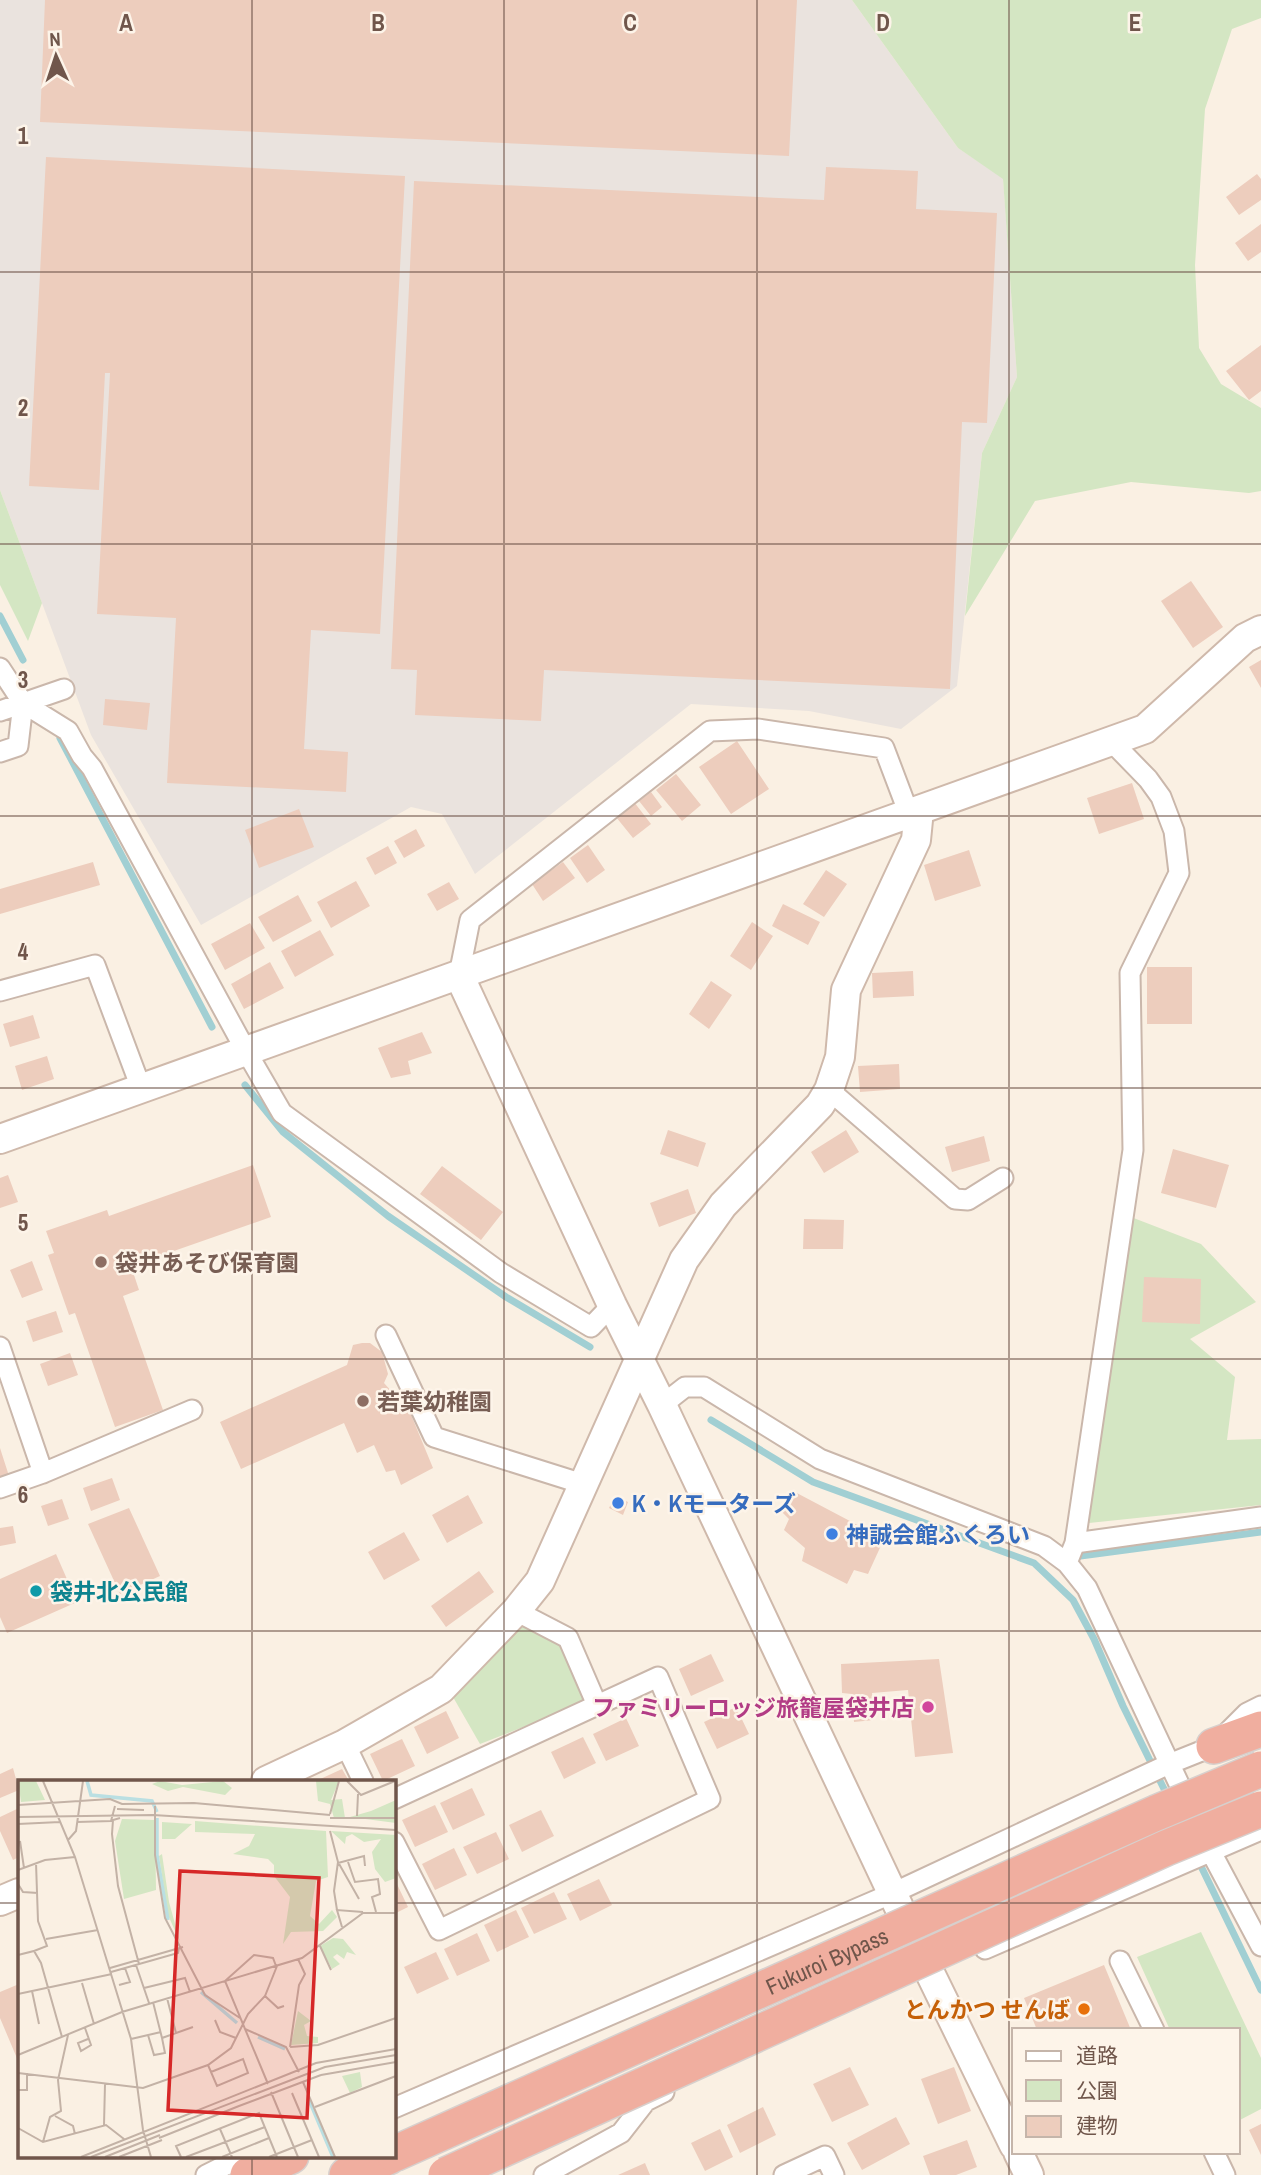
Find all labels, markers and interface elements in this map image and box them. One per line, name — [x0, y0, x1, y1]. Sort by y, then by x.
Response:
text: A — [119, 7, 133, 38]
text: B — [371, 7, 385, 38]
text: C — [623, 7, 637, 38]
text: D — [876, 7, 890, 38]
text: E — [1129, 7, 1141, 38]
north arrow — [21, 21, 91, 91]
text: N — [49, 26, 61, 52]
text: 1 — [18, 120, 29, 151]
text: 2 — [18, 392, 28, 423]
text: 3 — [18, 664, 28, 695]
text: 4 — [18, 936, 29, 967]
text: 5 — [18, 1207, 28, 1238]
place label: 袋井あそび保育園 — [115, 1247, 299, 1278]
marker: 袋井あそび保育園 — [93, 1254, 109, 1270]
place label: 若葉幼稚園 — [377, 1386, 492, 1417]
marker: 若葉幼稚園 — [355, 1393, 371, 1409]
text: 6 — [18, 1479, 28, 1510]
place label: K・Kモーターズ — [632, 1488, 796, 1519]
marker: K・Kモーターズ — [610, 1495, 626, 1511]
place label: 神誠会館ふくろい — [846, 1519, 1030, 1550]
marker: 神誠会館ふくろい — [824, 1526, 840, 1542]
place label: 袋井北公民館 — [50, 1576, 188, 1607]
marker: 袋井北公民館 — [28, 1583, 44, 1599]
place label: ファミリーロッジ旅籠屋袋井店 — [592, 1692, 914, 1723]
marker: ファミリーロッジ旅籠屋袋井店 — [920, 1699, 936, 1715]
inset map — [18, 1780, 396, 2158]
street label: Fukuroi Bypass — [760, 1919, 893, 2001]
place label: とんかつ せんば — [904, 1994, 1070, 2025]
marker: とんかつ せんば — [1076, 2001, 1092, 2017]
legend — [1012, 2028, 1240, 2154]
text: 道路 — [1076, 2041, 1118, 2070]
text: 公園 — [1076, 2076, 1118, 2105]
text: 建物 — [1076, 2111, 1118, 2140]

